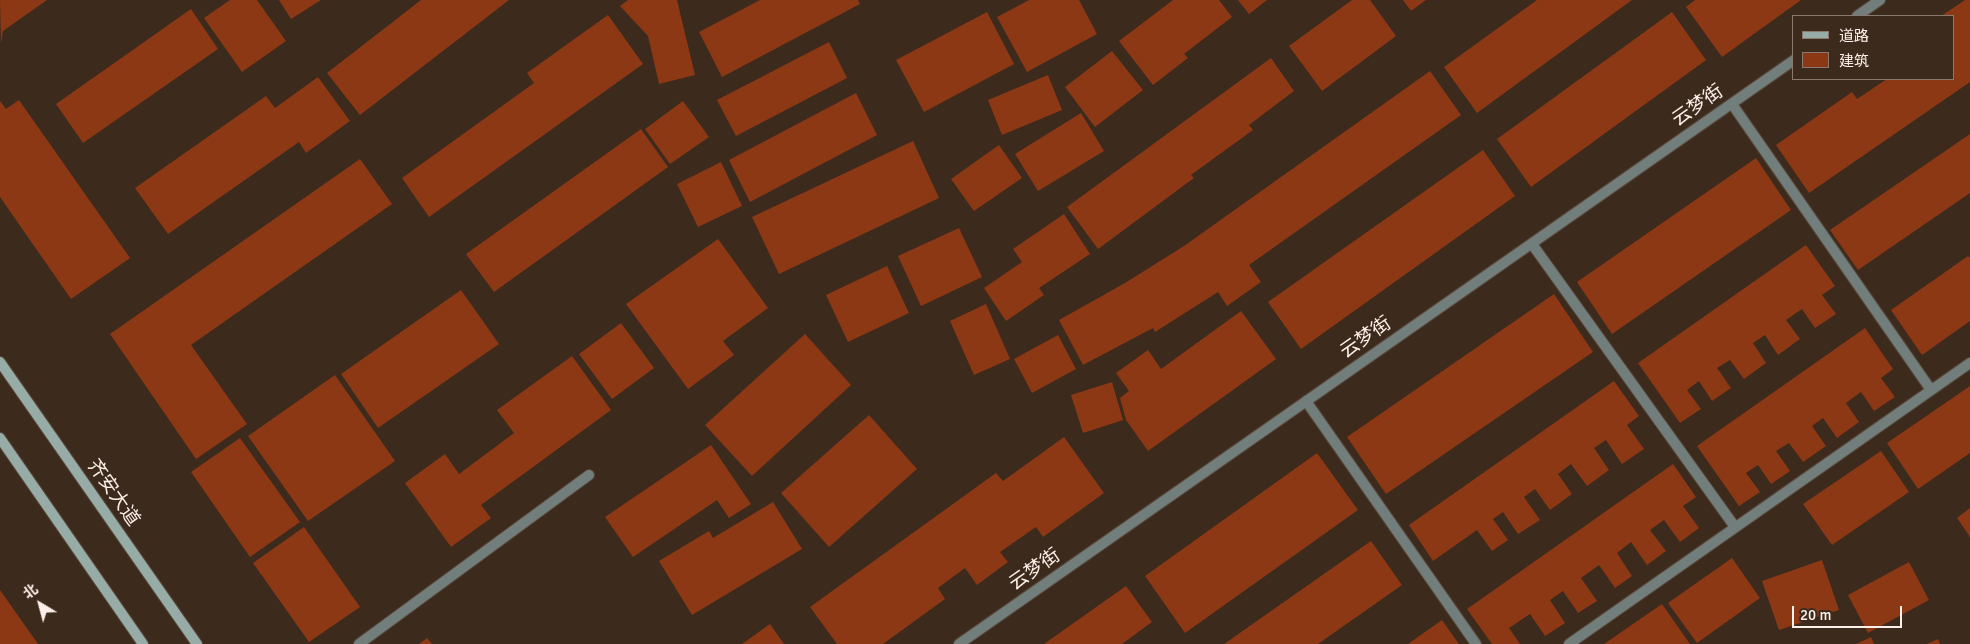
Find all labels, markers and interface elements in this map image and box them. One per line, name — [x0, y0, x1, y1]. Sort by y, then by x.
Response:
legend — [1792, 15, 1955, 80]
text: 道路 — [1839, 27, 1869, 45]
text: 建筑 — [1839, 52, 1869, 70]
street label: 云梦街 — [1668, 80, 1728, 132]
street label: 云梦街 — [1336, 312, 1396, 364]
street label: 齐安大道 — [82, 455, 144, 531]
street label: 云梦街 — [1005, 544, 1065, 596]
north arrow — [15, 579, 65, 629]
text: 北 — [20, 581, 41, 603]
scale bar — [1795, 596, 1905, 628]
text: 20 m — [1800, 606, 1831, 624]

